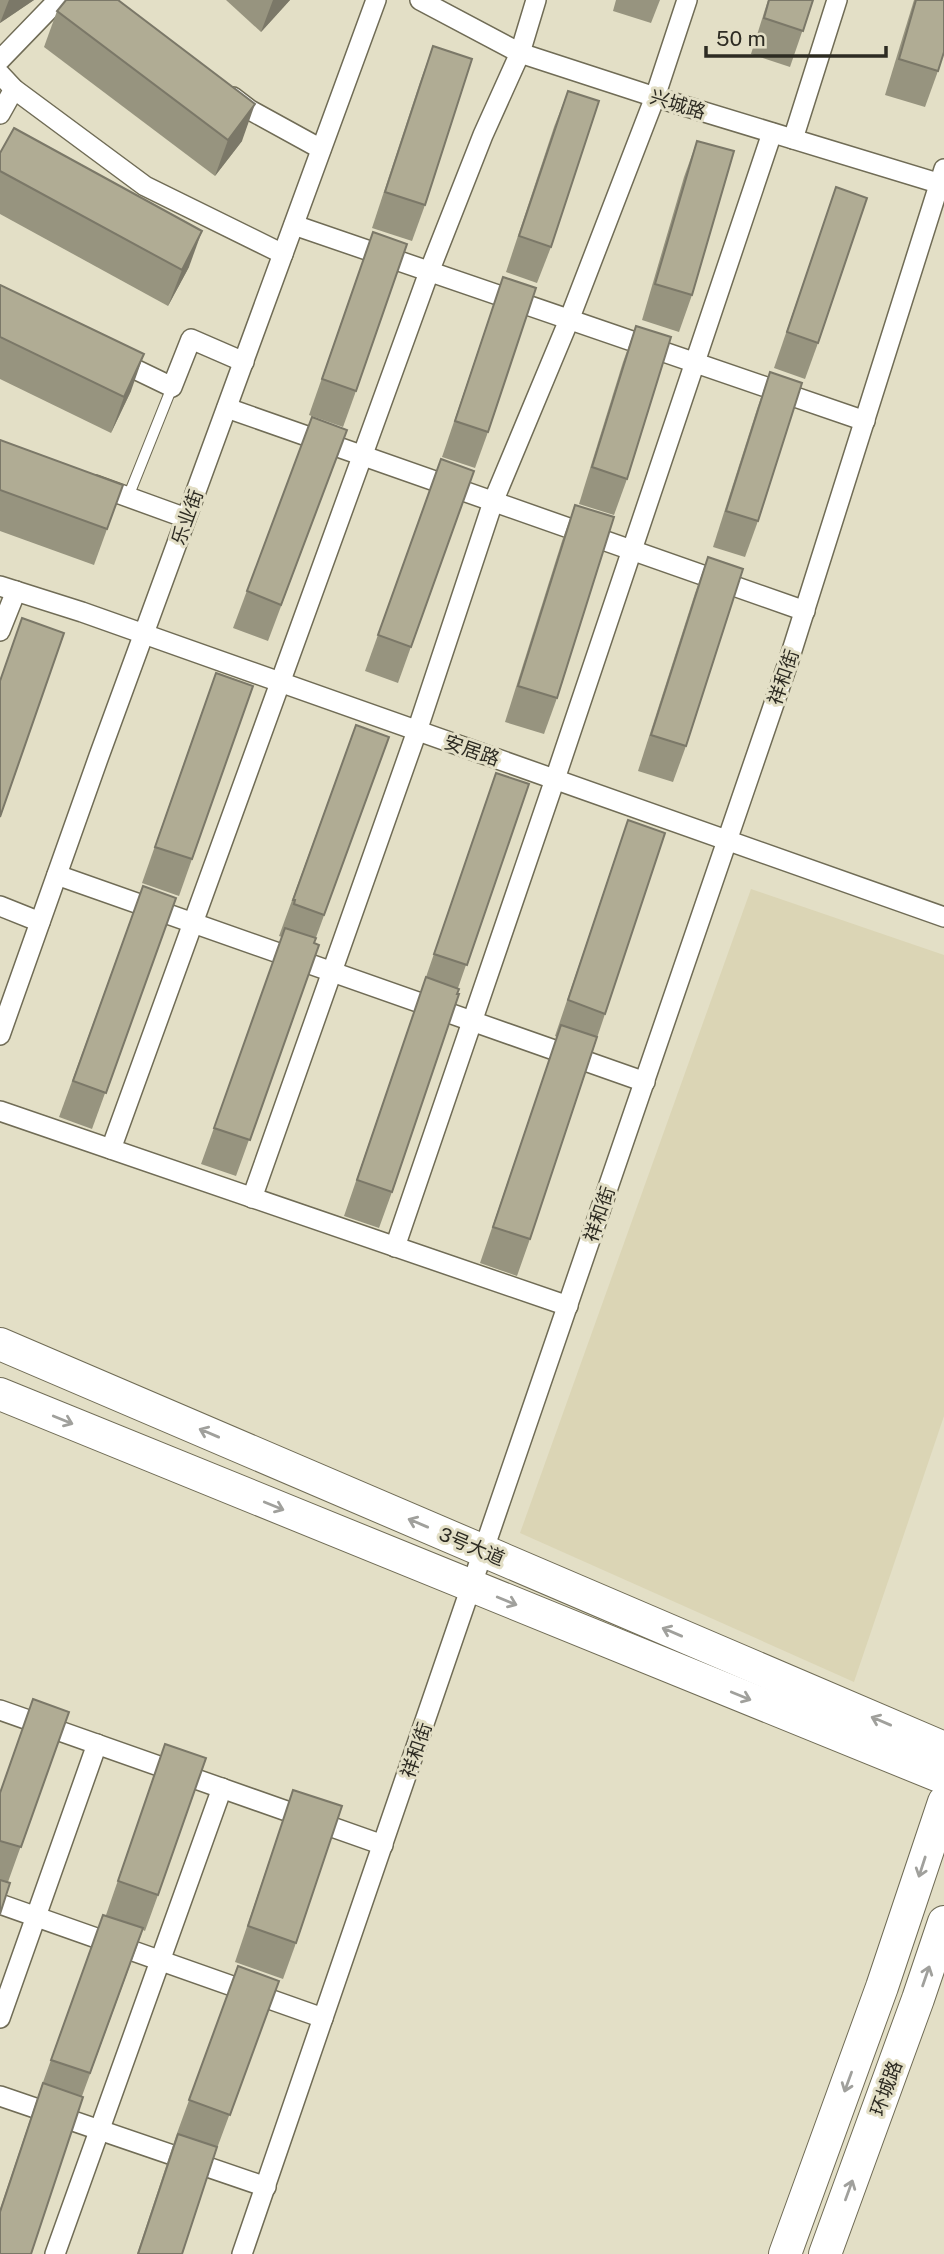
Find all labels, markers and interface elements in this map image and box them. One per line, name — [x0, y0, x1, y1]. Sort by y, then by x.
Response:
scale bar — [706, 14, 886, 58]
text: 50 m — [716, 26, 766, 51]
street label: 兴城路 — [648, 85, 708, 123]
street label: 乐业街 — [167, 486, 207, 548]
street label: 祥和街 — [763, 646, 803, 708]
street label: 安居路 — [441, 730, 503, 770]
street label: 祥和街 — [579, 1183, 619, 1245]
one-way arrow — [52, 1414, 74, 1427]
one-way arrow — [199, 1426, 220, 1439]
one-way arrow — [263, 1500, 284, 1513]
one-way arrow — [408, 1516, 429, 1529]
street label: 3号大道 — [436, 1522, 508, 1570]
one-way arrow — [496, 1595, 518, 1608]
one-way arrow — [662, 1625, 683, 1638]
one-way arrow — [729, 1690, 751, 1703]
one-way arrow — [871, 1714, 893, 1727]
street label: 祥和街 — [396, 1719, 436, 1781]
one-way arrow — [915, 1856, 927, 1878]
one-way arrow — [921, 1965, 933, 1987]
street label: 环城路 — [866, 2057, 906, 2119]
one-way arrow — [841, 2071, 853, 2093]
one-way arrow — [843, 2179, 856, 2201]

